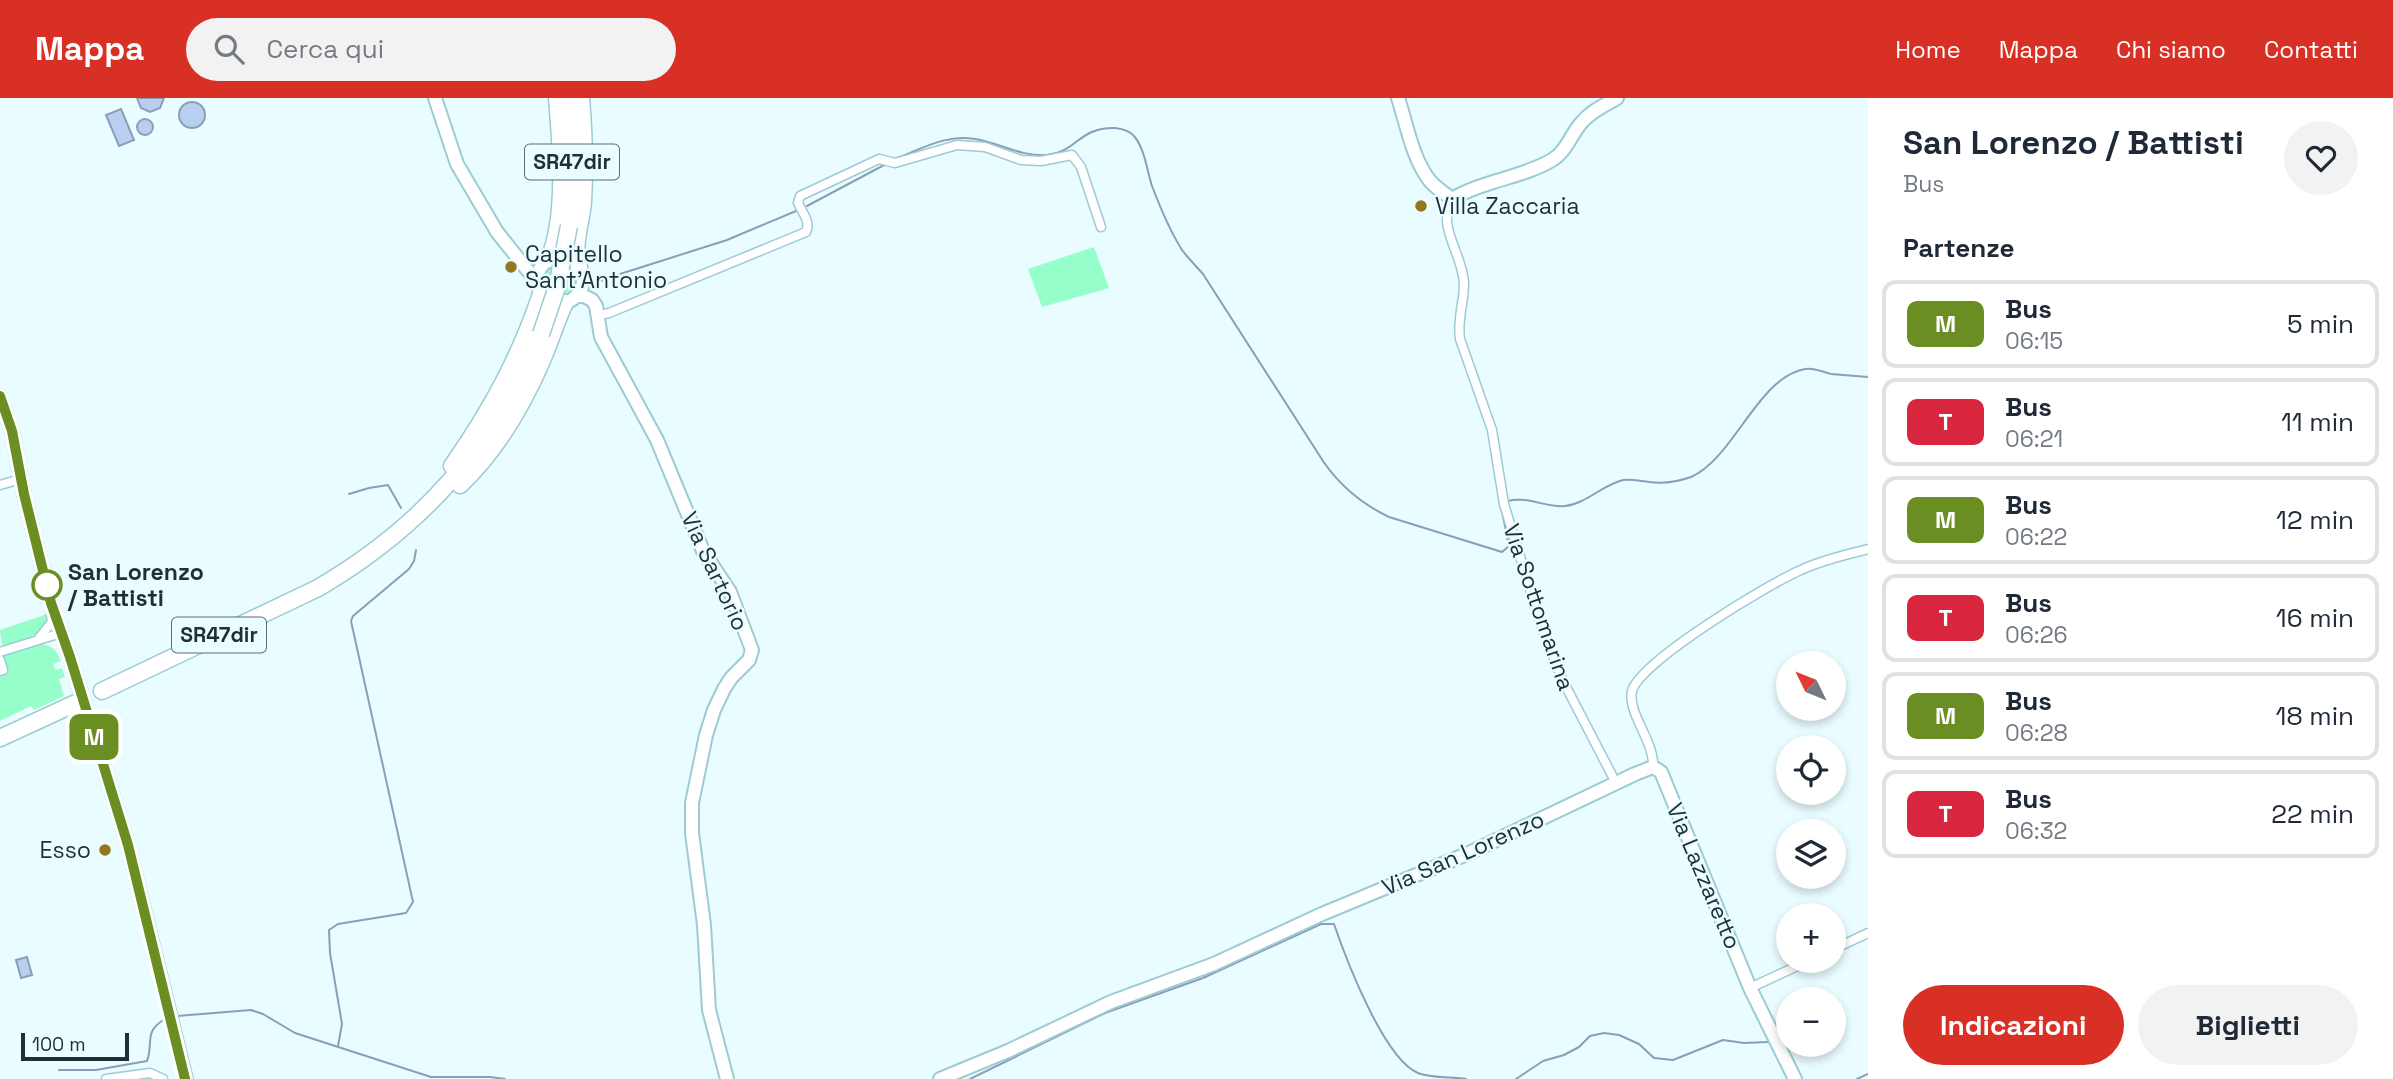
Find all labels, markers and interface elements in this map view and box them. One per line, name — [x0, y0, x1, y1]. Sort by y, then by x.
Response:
search box — [186, 18, 676, 81]
text: Mappa — [35, 28, 144, 70]
icon: search — [210, 30, 248, 68]
text: Cerca qui — [266, 32, 384, 66]
text: Home — [1895, 34, 1961, 65]
text: Mappa — [1999, 34, 2078, 65]
text: Chi siamo — [2116, 34, 2226, 65]
text: Contatti — [2264, 34, 2358, 65]
button: heart — [2284, 121, 2358, 195]
text: San Lorenzo / Battisti — [1903, 122, 2244, 164]
road number: SR47dir — [525, 144, 619, 180]
text: Bus — [1903, 169, 1944, 199]
place label: Villa Zaccaria — [1435, 191, 1580, 221]
marker: Villa Zaccaria — [1413, 198, 1429, 214]
text: Partenze — [1903, 231, 2014, 265]
place label: Capitello Sant'Antonio — [525, 239, 667, 295]
marker: Capitello Sant'Antonio — [503, 259, 519, 275]
text: Bus — [2005, 292, 2052, 326]
text: 5 min — [2287, 307, 2354, 341]
text: M — [1935, 308, 1956, 339]
text: 06:15 — [2005, 326, 2063, 356]
text: Bus — [2005, 390, 2052, 424]
text: 11 min — [2281, 405, 2354, 439]
text: T — [1938, 406, 1953, 437]
text: 06:21 — [2005, 424, 2063, 454]
text: Bus — [2005, 488, 2052, 522]
text: 12 min — [2276, 503, 2354, 537]
text: M — [1935, 504, 1956, 535]
street label: Via Sartorio — [674, 507, 756, 635]
street label: Via Sottomarina — [1496, 520, 1582, 694]
text: 06:22 — [2005, 522, 2067, 552]
place label: San Lorenzo / Battisti — [67, 557, 204, 613]
marker: San Lorenzo / Battisti — [32, 570, 62, 600]
text: Bus — [2005, 586, 2052, 620]
text: 16 min — [2276, 601, 2354, 635]
text: T — [1938, 602, 1953, 633]
road number: SR47dir — [172, 618, 266, 652]
text: 06:26 — [2005, 620, 2068, 650]
north arrow — [1776, 651, 1846, 721]
map controls — [1776, 651, 1846, 1057]
text: Bus — [2005, 684, 2052, 718]
text: 18 min — [2276, 699, 2354, 733]
text: M — [1935, 700, 1956, 731]
line badge: M — [71, 714, 117, 760]
text: 06:28 — [2005, 718, 2068, 748]
text: M — [83, 721, 105, 752]
button: locate — [1776, 735, 1846, 805]
text: Bus — [2005, 782, 2052, 816]
text: 22 min — [2271, 797, 2354, 831]
street label: Via Lazzaretto — [1660, 798, 1748, 954]
text: T — [1938, 798, 1953, 829]
street label: Via San Lorenzo — [1377, 804, 1549, 902]
text: 06:32 — [2005, 816, 2067, 846]
button: layers — [1776, 819, 1846, 889]
place label: Esso — [40, 835, 91, 865]
marker: Esso — [97, 842, 113, 858]
button: + — [1776, 903, 1846, 973]
button: Indicazioni — [1903, 985, 2124, 1065]
button: Biglietti — [2138, 985, 2358, 1065]
button: − — [1776, 987, 1846, 1057]
scale bar — [21, 1030, 130, 1062]
text: 100 m — [32, 1032, 86, 1057]

